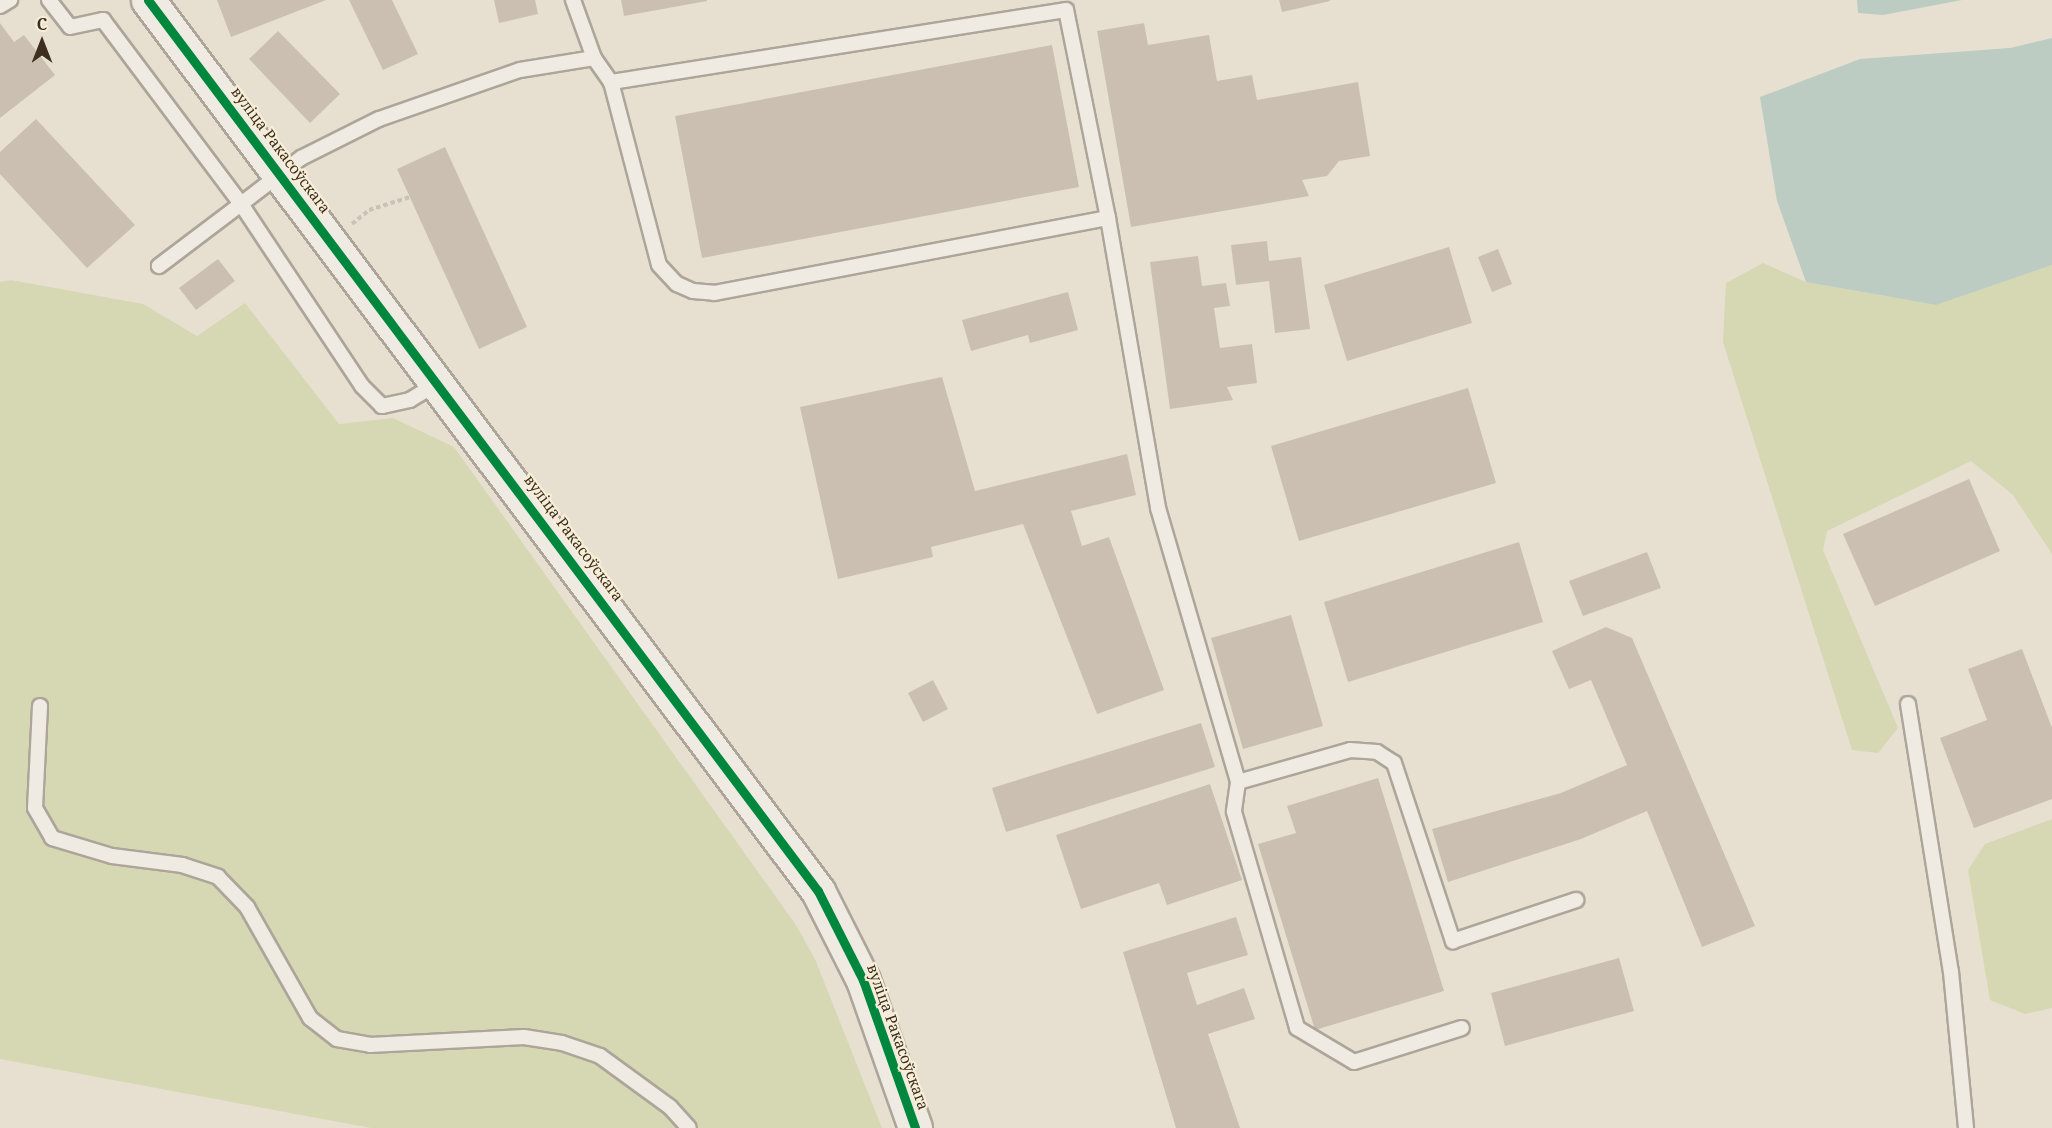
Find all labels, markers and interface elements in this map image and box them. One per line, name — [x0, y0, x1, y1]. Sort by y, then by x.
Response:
north arrow — [12, 12, 72, 72]
text: С — [37, 13, 47, 35]
street label: вуліца Ракасоўскага — [228, 83, 334, 217]
street label: вуліца Ракасоўскага — [521, 471, 627, 605]
street label: вуліца Ракасоўскага — [863, 962, 933, 1112]

